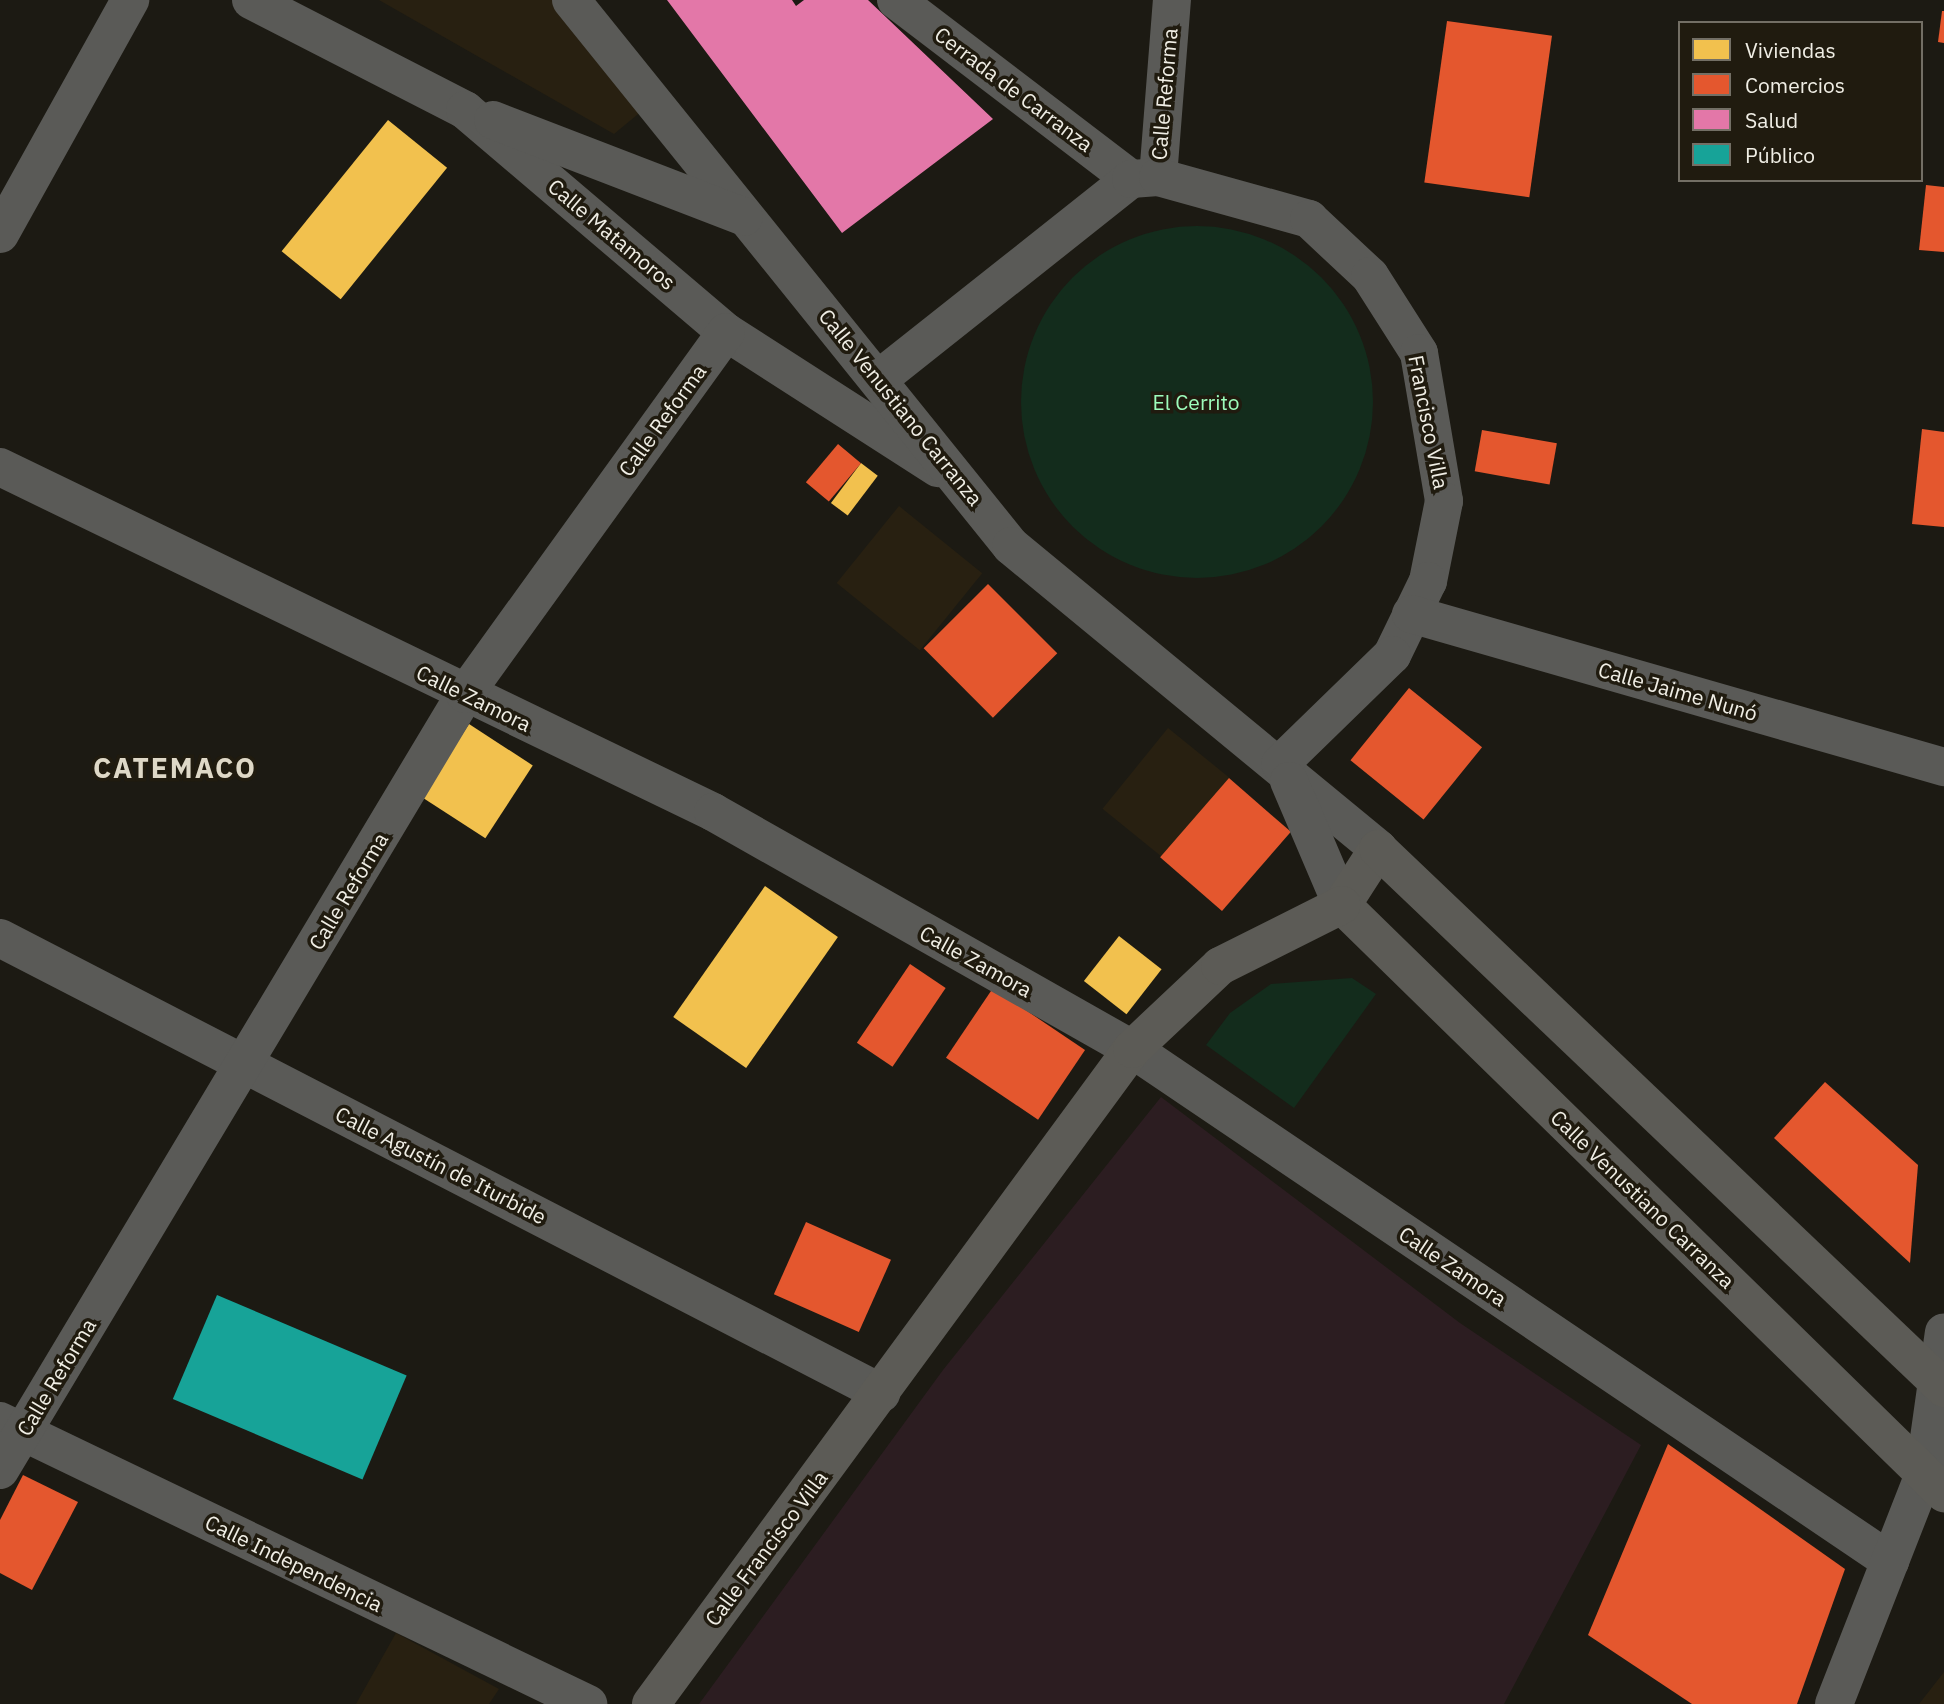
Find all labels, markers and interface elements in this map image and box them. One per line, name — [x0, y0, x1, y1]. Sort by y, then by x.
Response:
street label: Cerrada de Carranza — [930, 21, 1098, 157]
legend — [1678, 21, 1923, 182]
street label: Calle Reforma — [1146, 27, 1182, 161]
text: Viviendas — [1745, 36, 1836, 64]
text: Comercios — [1745, 71, 1845, 99]
text: Salud — [1745, 106, 1798, 134]
text: Público — [1745, 141, 1815, 169]
street label: Calle Matamoros — [543, 173, 681, 295]
street label: Calle Venustiano Carranza — [814, 304, 988, 510]
street label: Francisco Villa — [1404, 353, 1454, 491]
street label: Calle Reforma — [613, 359, 711, 481]
park label: El Cerrito — [1152, 389, 1240, 415]
street label: Calle Jaime Nunó — [1595, 656, 1761, 726]
street label: Calle Zamora — [413, 659, 535, 737]
district label: CATEMACO — [94, 751, 256, 785]
street label: Calle Reforma — [303, 828, 393, 954]
street label: Calle Zamora — [915, 920, 1037, 1002]
street label: Calle Agustín de Iturbide — [331, 1101, 551, 1229]
street label: Calle Venustiano Carranza — [1546, 1105, 1740, 1293]
street label: Calle Zamora — [1394, 1221, 1512, 1311]
street label: Calle Reforma — [11, 1314, 101, 1440]
street label: Calle Francisco Villa — [699, 1465, 833, 1631]
street label: Calle Independencia — [201, 1509, 387, 1617]

